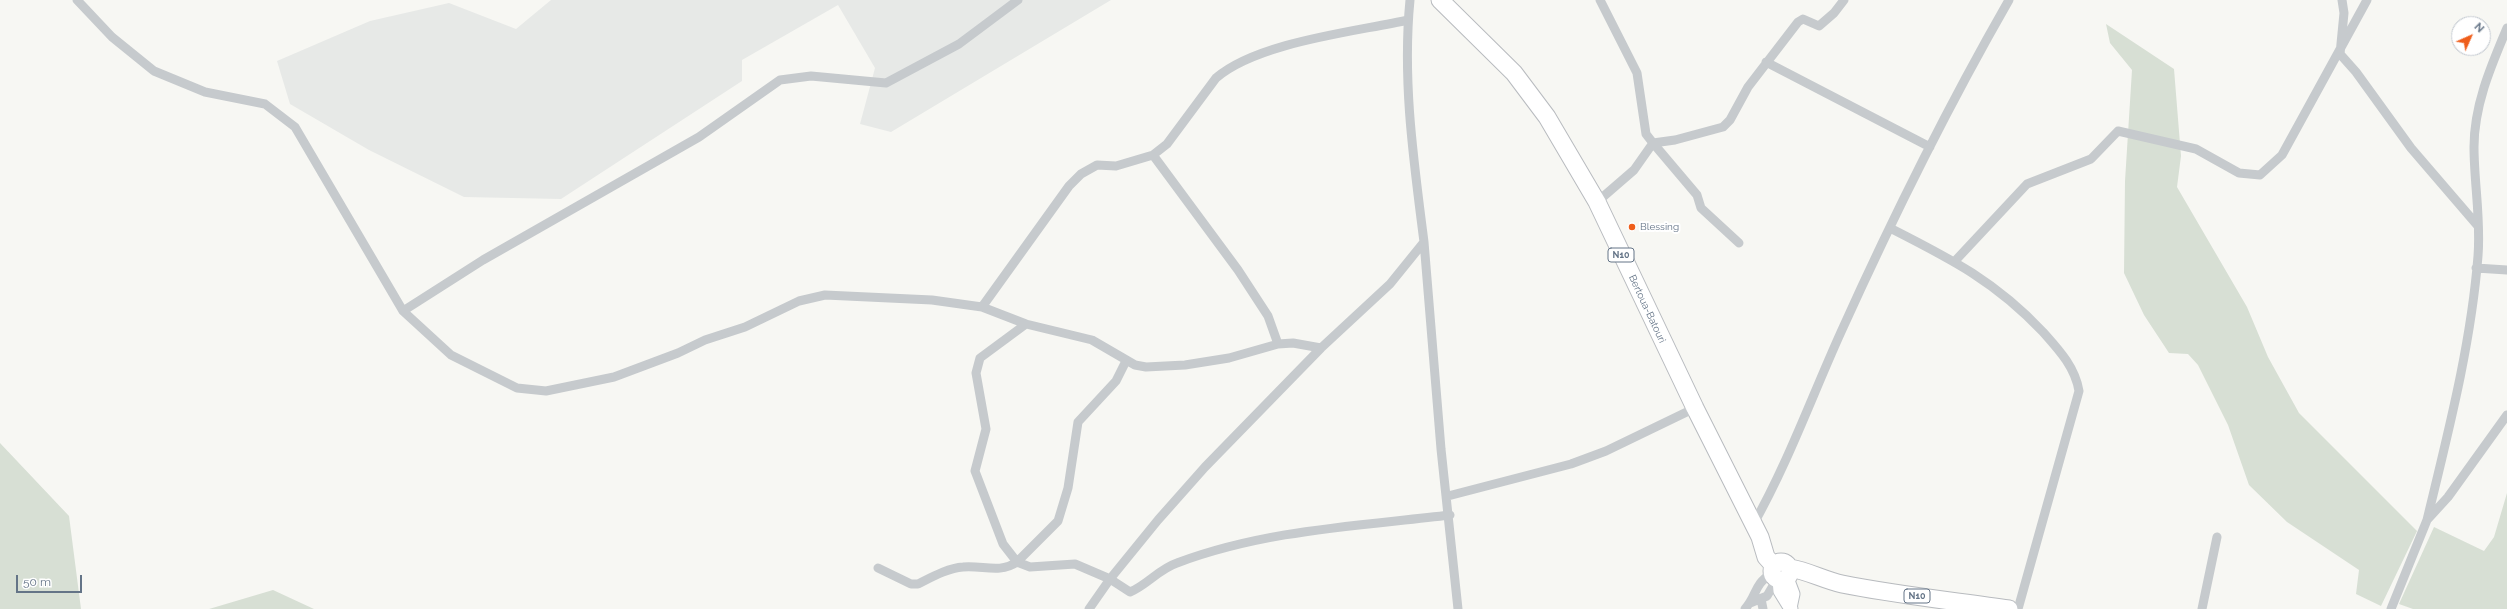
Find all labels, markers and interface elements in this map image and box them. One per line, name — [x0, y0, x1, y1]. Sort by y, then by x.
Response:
north arrow — [2451, 16, 2491, 56]
text: N — [2472, 20, 2487, 35]
place label: Blessing — [1640, 221, 1679, 233]
marker: Blessing — [1627, 222, 1637, 232]
road number: N10 — [1608, 248, 1634, 262]
street label: Bertoua-Batouri — [1626, 273, 1668, 345]
scale bar — [18, 567, 84, 593]
text: 50 m — [23, 575, 51, 589]
road number: N10 — [1904, 589, 1930, 603]

